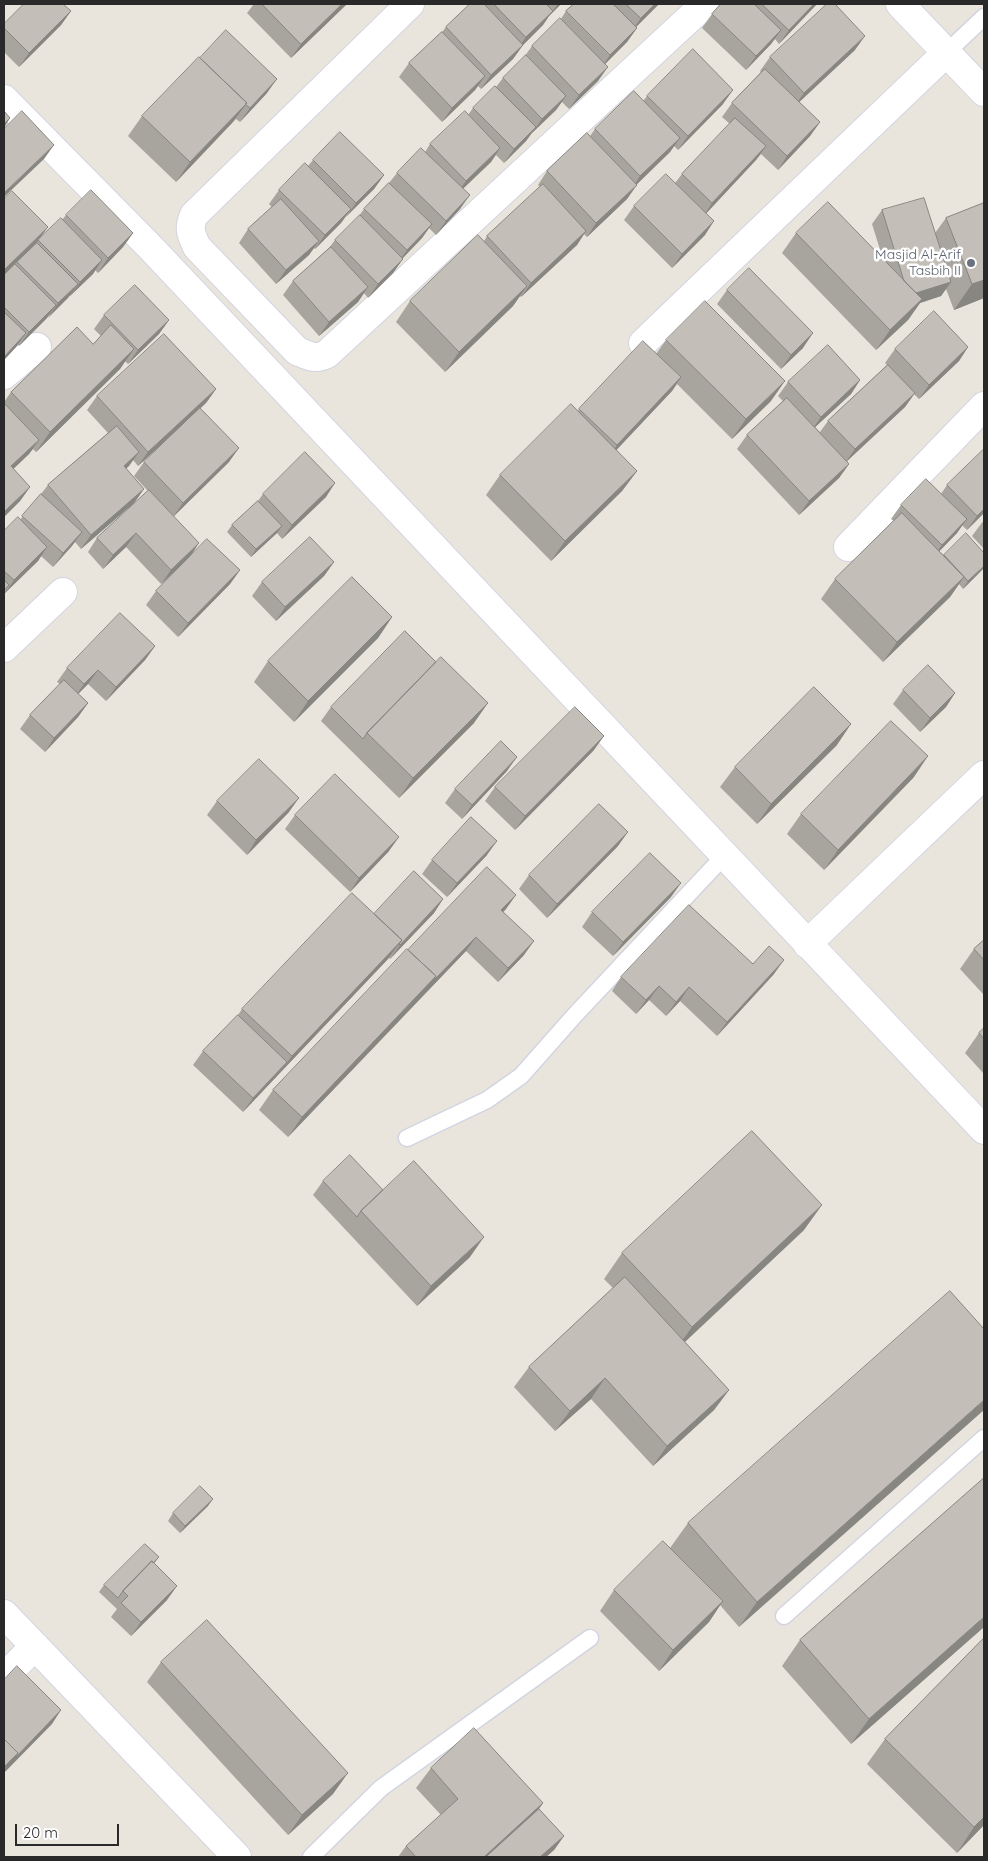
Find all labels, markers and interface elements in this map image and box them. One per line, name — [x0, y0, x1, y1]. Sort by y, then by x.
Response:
place label: Masjid Al-Arif Tasbih II — [875, 247, 961, 280]
marker: Masjid Al-Arif Tasbih II — [965, 257, 977, 269]
scale bar — [18, 1814, 121, 1846]
text: 20 m — [23, 1823, 58, 1842]

